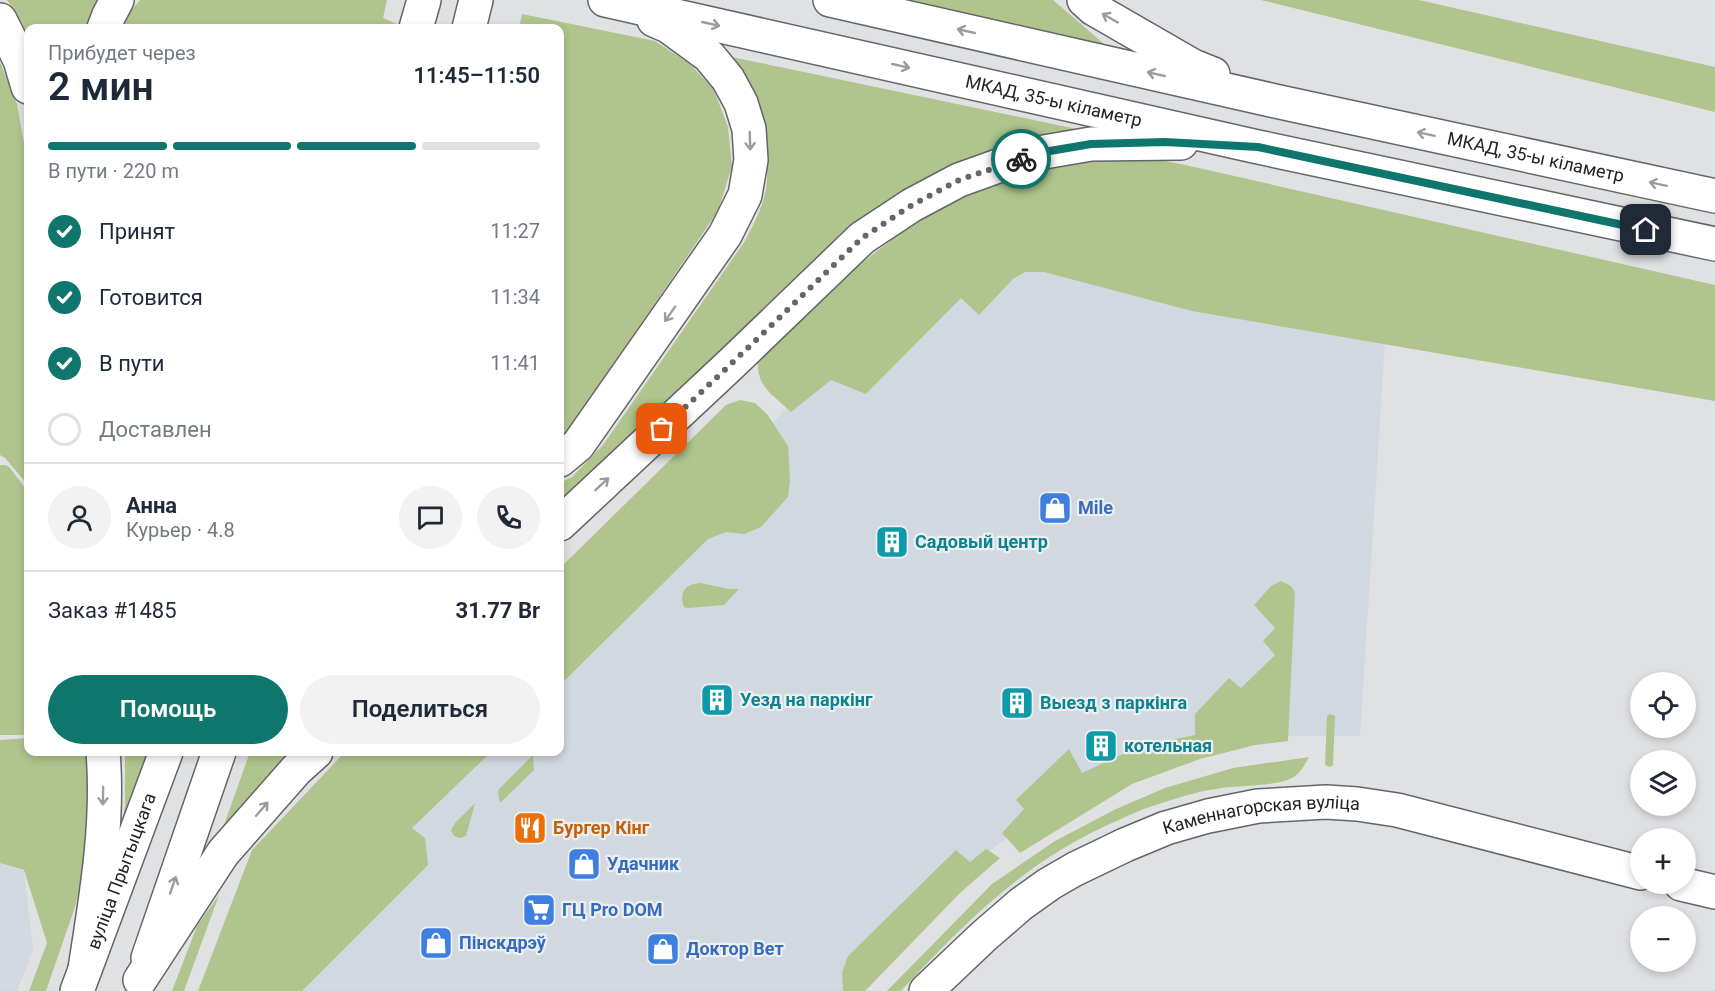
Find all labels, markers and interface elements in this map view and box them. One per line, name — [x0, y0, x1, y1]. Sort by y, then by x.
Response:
one-way arrow — [1102, 12, 1119, 24]
one-way arrow — [701, 18, 720, 30]
one-way arrow — [957, 25, 976, 36]
text: Прибудет через — [48, 41, 196, 65]
one-way arrow — [891, 61, 910, 72]
text: 11:45–11:50 — [413, 63, 540, 88]
text: 2 мин — [48, 64, 154, 110]
one-way arrow — [1147, 68, 1167, 79]
street label: МКАД, 35-ы кіламетр — [964, 70, 1144, 131]
one-way arrow — [1417, 127, 1436, 139]
street label: МКАД, 35-ы кіламетр — [1445, 127, 1626, 186]
courier — [991, 129, 1051, 189]
one-way arrow — [744, 131, 756, 151]
icon: bike — [1005, 143, 1038, 176]
text: В пути · 220 m — [48, 159, 179, 183]
one-way arrow — [1649, 177, 1668, 189]
pin — [1620, 204, 1671, 255]
icon: home — [1629, 213, 1662, 246]
icon: check — [48, 215, 81, 248]
text: Принят — [99, 219, 175, 244]
text: 11:27 — [490, 219, 540, 243]
icon: check — [48, 281, 81, 314]
text: Готовится — [99, 285, 203, 310]
text: 11:34 — [490, 285, 540, 309]
one-way arrow — [664, 305, 676, 321]
icon: check — [48, 347, 81, 380]
text: В пути — [99, 351, 165, 376]
text: 11:41 — [490, 351, 540, 375]
pin — [636, 403, 687, 454]
icon: bag — [645, 412, 678, 445]
text: Доставлен — [99, 417, 212, 442]
one-way arrow — [595, 477, 610, 491]
button: person — [48, 486, 111, 549]
button: chat — [399, 486, 462, 549]
button: phone — [477, 486, 540, 549]
shop icon: Mile — [1037, 490, 1073, 526]
text: Анна — [126, 493, 177, 518]
place label: Mile — [1078, 497, 1113, 518]
text: Курьер · 4.8 — [126, 518, 235, 542]
building icon: Садовый центр — [874, 524, 910, 560]
place label: Садовый центр — [915, 531, 1048, 552]
text: Заказ #1485 — [48, 598, 177, 623]
text: 31.77 Br — [456, 598, 540, 623]
map controls — [1630, 672, 1696, 972]
button: locate — [1630, 672, 1696, 738]
button: Помощь — [48, 675, 288, 744]
button: Поделиться — [300, 675, 540, 744]
building icon: Уезд на паркінг — [699, 682, 735, 718]
building icon: Выезд з паркінга — [999, 685, 1035, 721]
place label: Уезд на паркінг — [740, 689, 873, 710]
place label: Выезд з паркінга — [1040, 692, 1188, 713]
building icon: котельная — [1083, 728, 1119, 764]
place label: котельная — [1124, 735, 1212, 756]
button: layers — [1630, 750, 1696, 816]
one-way arrow — [97, 786, 109, 806]
street label: вуліца Прытыцкага — [83, 790, 160, 952]
street label: Каменнагорская вуліца — [1160, 791, 1361, 838]
one-way arrow — [255, 802, 269, 817]
restaurant icon: Бургер Кінг — [512, 810, 548, 846]
place label: Бургер Кінг — [553, 817, 650, 838]
button: + — [1630, 828, 1696, 894]
shop icon: Удачник — [566, 846, 602, 882]
place label: Удачник — [607, 853, 680, 874]
one-way arrow — [169, 876, 180, 895]
supermarket icon: ГЦ Pro DOM — [521, 892, 557, 928]
place label: ГЦ Pro DOM — [562, 899, 663, 920]
button: − — [1630, 906, 1696, 972]
shop icon: Пінскдрэў — [418, 925, 454, 961]
shop icon: Доктор Вет — [645, 931, 681, 967]
place label: Пінскдрэў — [459, 932, 547, 953]
place label: Доктор Вет — [686, 938, 784, 959]

